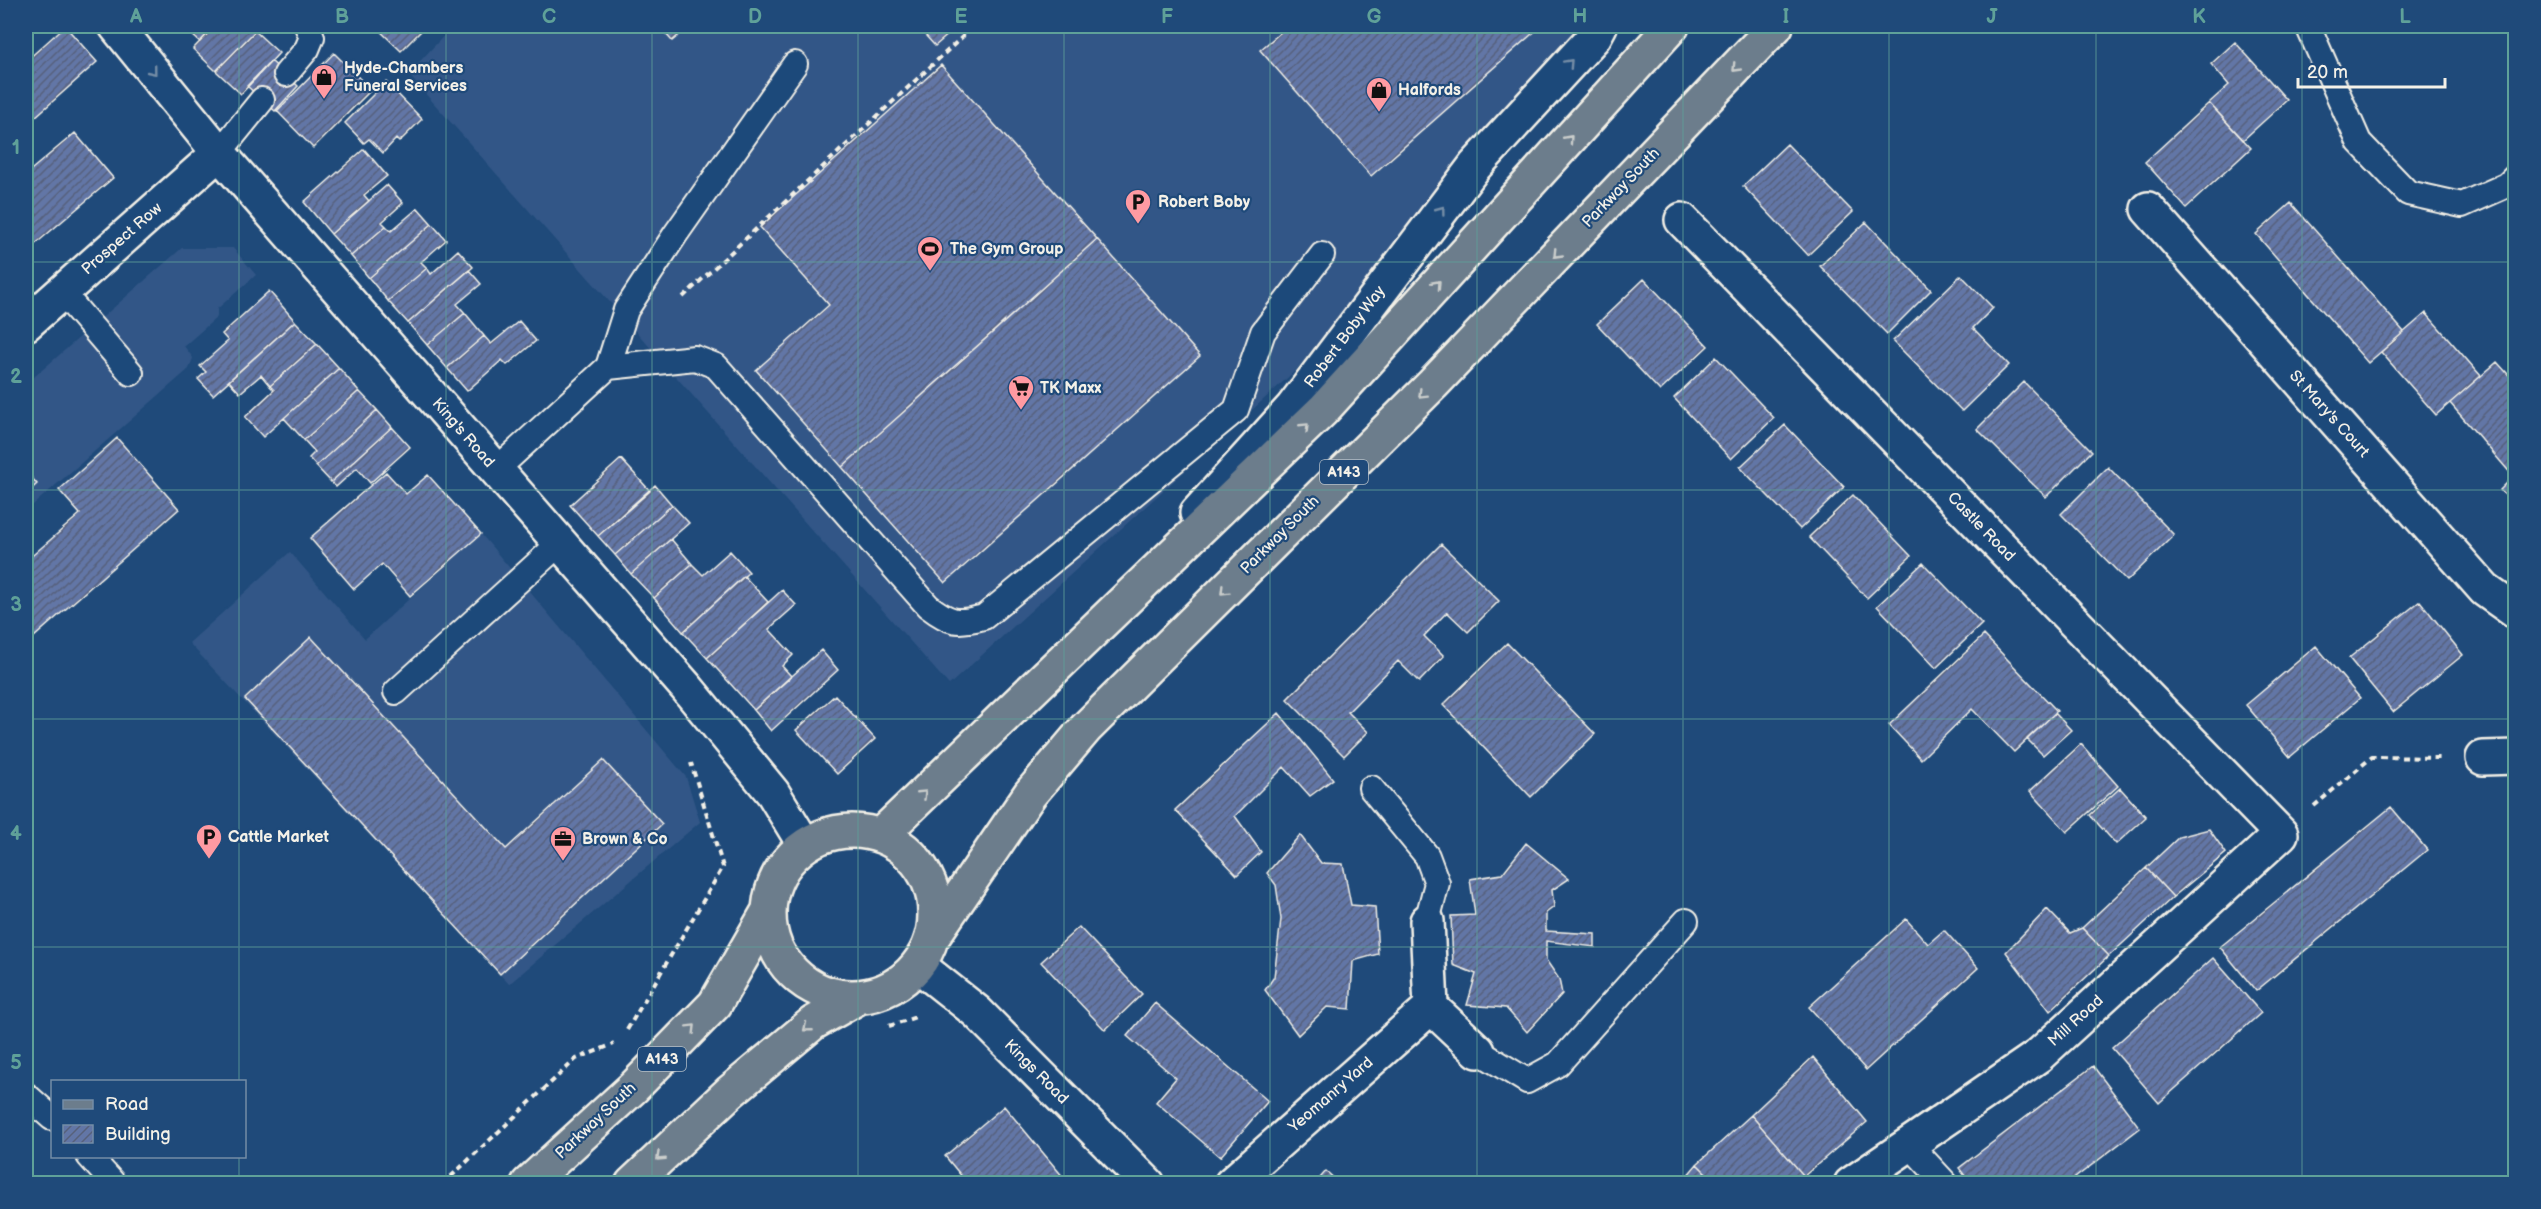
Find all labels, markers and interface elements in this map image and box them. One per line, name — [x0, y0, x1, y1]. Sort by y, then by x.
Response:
text: A — [129, 5, 143, 29]
text: B — [335, 5, 349, 29]
text: C — [542, 5, 556, 29]
text: D — [748, 5, 762, 29]
text: E — [955, 5, 968, 29]
text: F — [1161, 5, 1173, 29]
text: G — [1367, 5, 1382, 29]
text: H — [1573, 5, 1587, 29]
text: I — [1783, 5, 1789, 29]
text: J — [1987, 5, 1999, 29]
text: K — [2192, 5, 2206, 29]
text: L — [2399, 5, 2411, 29]
scale bar — [2298, 51, 2445, 89]
place label: Hyde-Chambers Funeral Services — [344, 59, 467, 96]
one-way arrow — [1562, 60, 1573, 71]
one-way arrow — [1732, 60, 1743, 71]
shop icon: Hyde-Chambers Funeral Services — [309, 62, 339, 100]
text: 20 m — [2307, 62, 2348, 83]
one-way arrow — [145, 64, 156, 75]
shop icon: Halfords — [1364, 75, 1394, 113]
place label: Halfords — [1398, 81, 1461, 100]
one-way arrow — [1561, 135, 1572, 146]
text: 1 — [12, 136, 20, 160]
street label: Parkway South — [1578, 144, 1664, 232]
parking icon: Robert Boby — [1123, 187, 1153, 225]
place label: Robert Boby — [1158, 193, 1251, 212]
street label: Prospect Row — [78, 199, 166, 279]
one-way arrow — [1434, 206, 1445, 217]
sports icon: The Gym Group — [915, 234, 945, 272]
place label: The Gym Group — [950, 240, 1063, 259]
one-way arrow — [1553, 247, 1564, 258]
one-way arrow — [1430, 280, 1441, 291]
street label: Robert Boby Way — [1300, 282, 1390, 392]
text: 2 — [10, 365, 22, 389]
street label: St Mary's Court — [2285, 367, 2373, 461]
supermarket icon: TK Maxx — [1006, 373, 1036, 411]
place label: TK Maxx — [1040, 379, 1101, 398]
one-way arrow — [1418, 387, 1429, 398]
street label: King's Road — [428, 394, 498, 472]
one-way arrow — [1298, 423, 1309, 434]
road number: A143 — [1320, 460, 1368, 484]
street label: Castle Road — [1943, 488, 2019, 566]
street label: Parkway South — [1237, 492, 1323, 578]
one-way arrow — [1220, 584, 1231, 595]
text: 3 — [10, 593, 22, 617]
one-way arrow — [917, 790, 927, 801]
text: 4 — [10, 822, 22, 846]
parking icon: Cattle Market — [194, 822, 224, 860]
office icon: Brown & Co — [548, 824, 578, 862]
place label: Cattle Market — [228, 828, 329, 847]
place label: Brown & Co — [582, 830, 668, 849]
street label: Mill Road — [2044, 991, 2108, 1051]
one-way arrow — [803, 1021, 814, 1032]
one-way arrow — [685, 1024, 696, 1035]
street label: Kings Road — [1000, 1036, 1072, 1108]
road number: A143 — [638, 1047, 686, 1071]
text: 5 — [10, 1051, 22, 1075]
street label: Yeomanry Yard — [1284, 1053, 1377, 1137]
street label: Parkway South — [552, 1079, 640, 1163]
legend — [51, 1080, 246, 1158]
text: Road — [105, 1094, 149, 1115]
text: Building — [105, 1124, 171, 1145]
one-way arrow — [657, 1150, 667, 1161]

